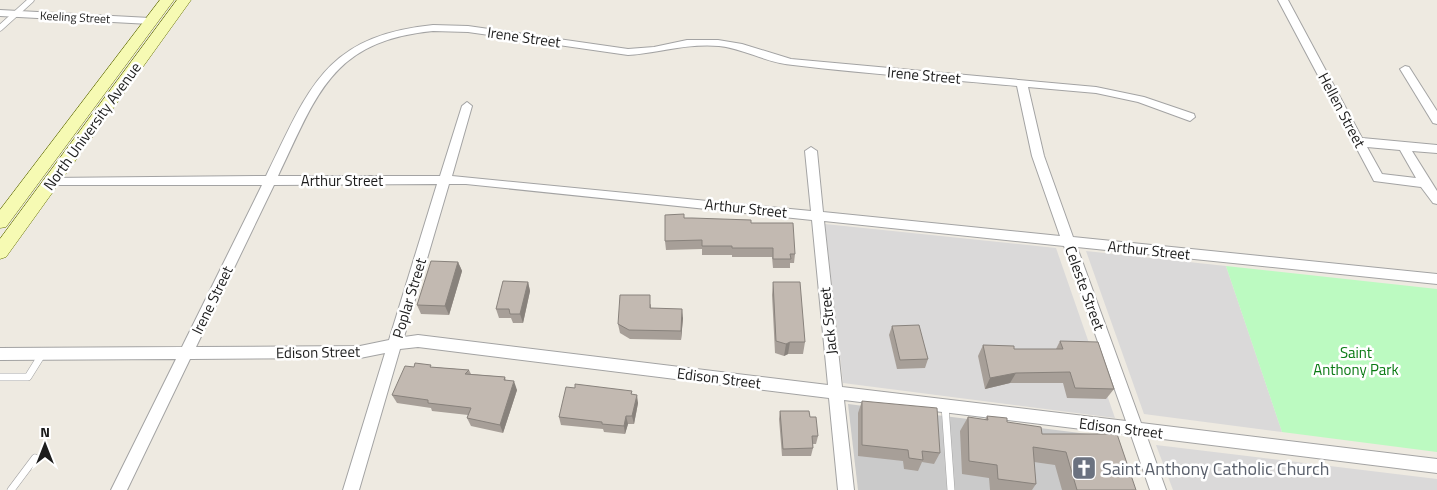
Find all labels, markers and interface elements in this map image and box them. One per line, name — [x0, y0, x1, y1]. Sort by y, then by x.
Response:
street label: Keeling Street — [39, 6, 111, 28]
street label: Irene Street — [486, 20, 563, 54]
street label: North University Avenue — [38, 57, 146, 195]
street label: Irene Street — [886, 60, 963, 90]
street label: Hellen Street — [1313, 68, 1372, 152]
street label: Arthur Street — [301, 169, 384, 192]
street label: Arthur Street — [704, 192, 789, 224]
street label: Arthur Street — [1107, 234, 1192, 266]
street label: Celeste Street — [1059, 243, 1111, 334]
street label: Poplar Street — [386, 254, 432, 341]
street label: Irene Street — [185, 261, 239, 338]
street label: Jack Street — [813, 285, 843, 356]
street label: Edison Street — [276, 340, 361, 364]
park label: Saint Anthony Park — [1313, 341, 1399, 381]
street label: Edison Street — [676, 361, 763, 395]
street label: Edison Street — [1078, 411, 1165, 445]
north arrow — [20, 420, 70, 470]
text: N — [40, 421, 50, 442]
church icon: Saint Anthony Catholic Church — [1071, 455, 1097, 481]
place label: Saint Anthony Catholic Church — [1102, 455, 1329, 482]

